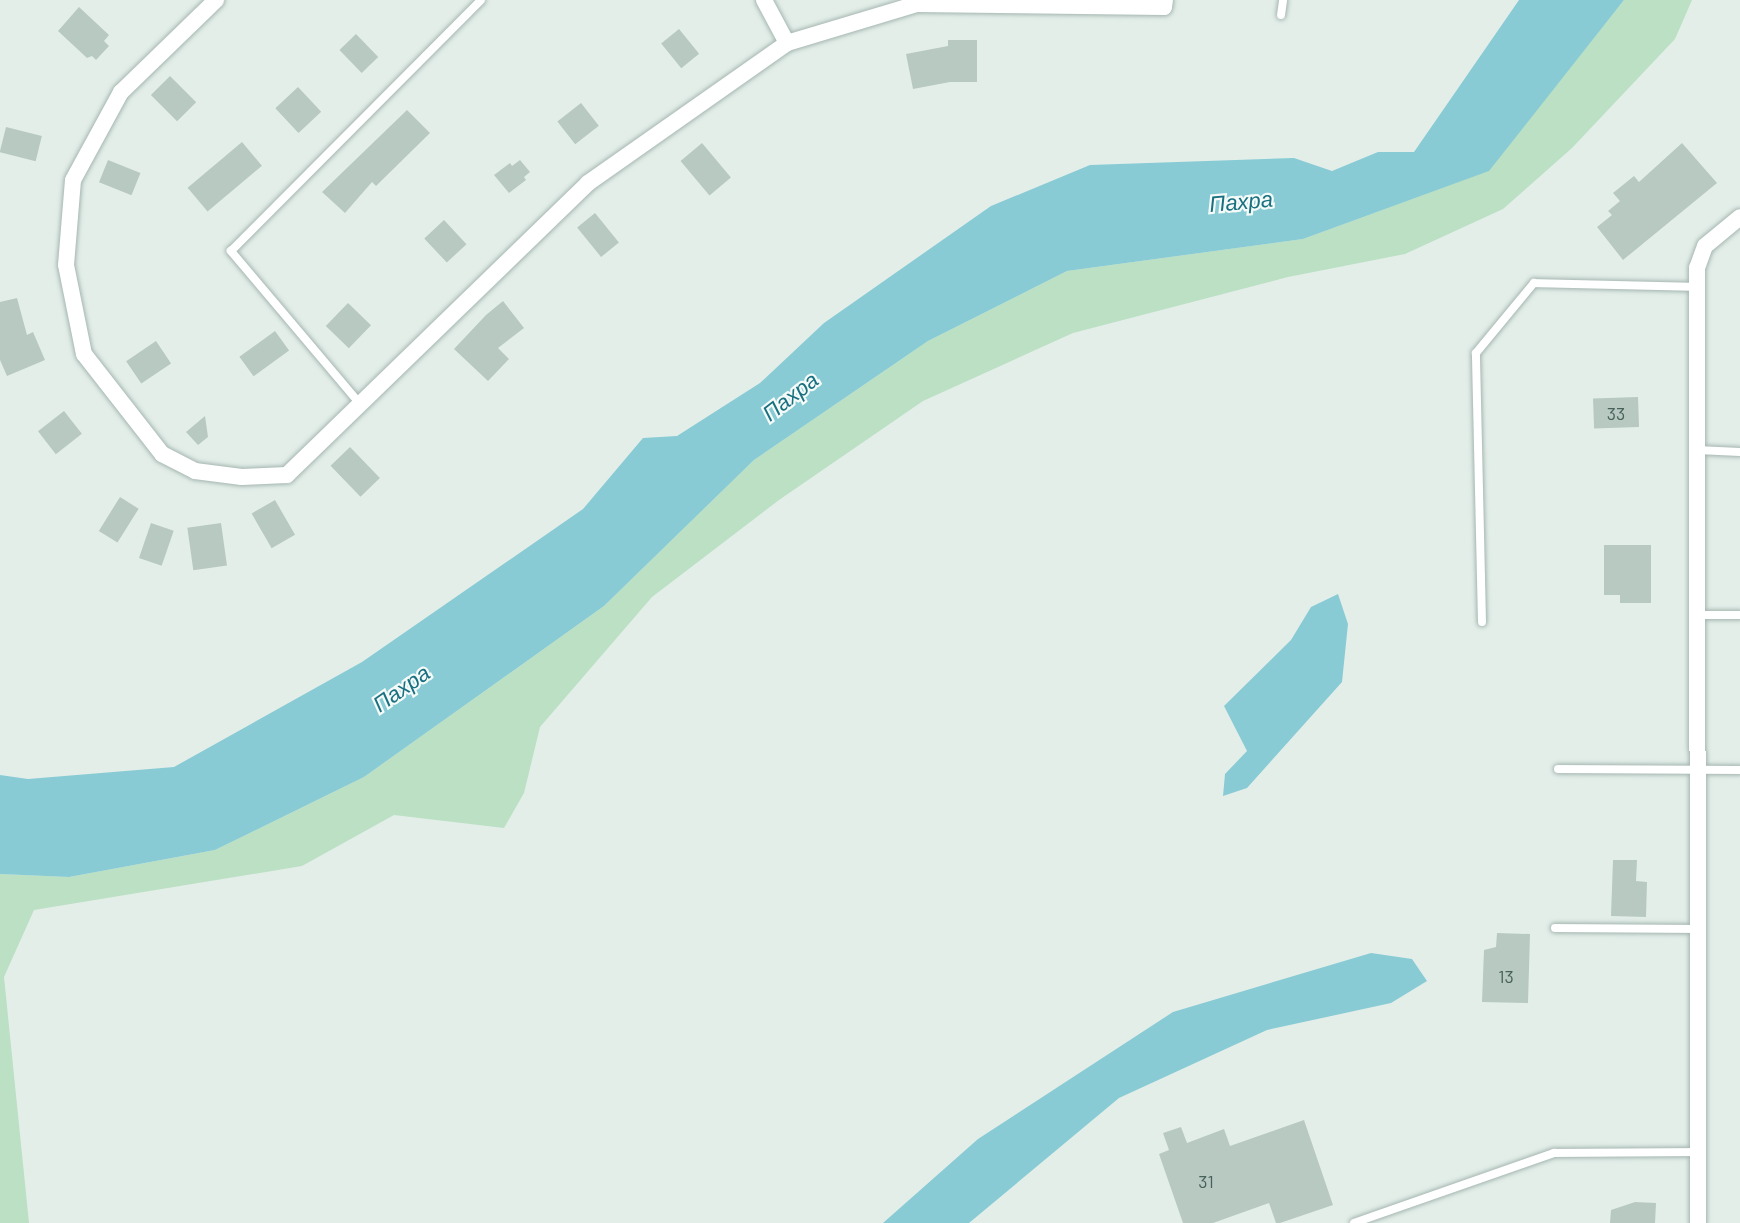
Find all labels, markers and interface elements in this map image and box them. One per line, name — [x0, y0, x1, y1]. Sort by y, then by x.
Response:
water label: Пахра — [1208, 185, 1274, 217]
water label: Пахра — [757, 366, 823, 426]
house number: 33 — [1607, 402, 1625, 424]
water label: Пахра — [367, 659, 435, 717]
house number: 13 — [1498, 965, 1514, 987]
house number: 31 — [1198, 1170, 1214, 1192]

